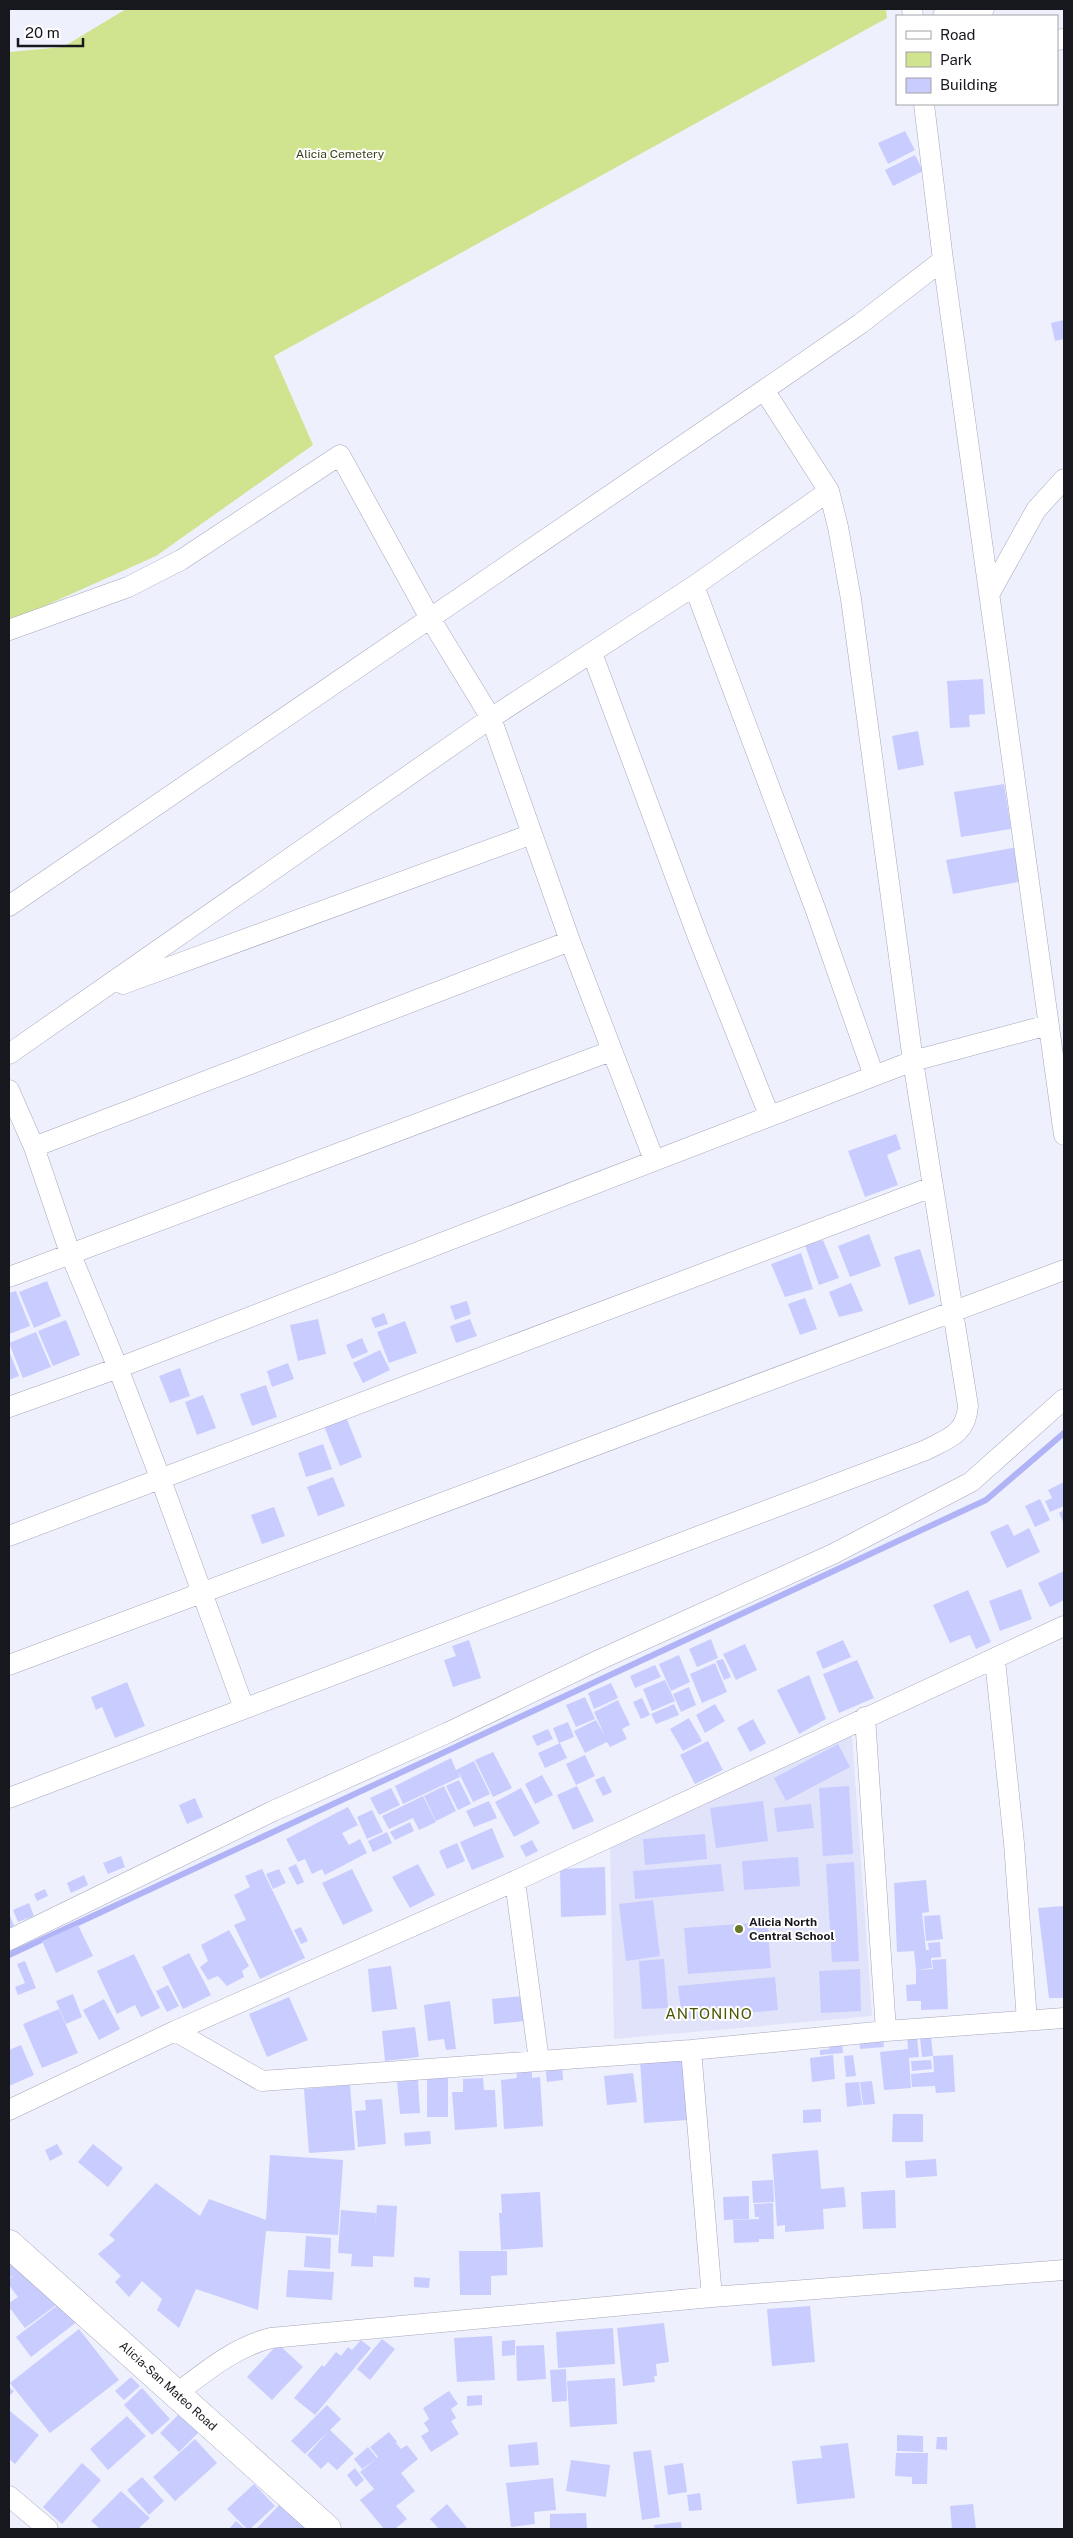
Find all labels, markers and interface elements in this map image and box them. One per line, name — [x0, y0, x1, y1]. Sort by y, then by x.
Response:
scale bar — [18, 15, 82, 47]
legend — [896, 15, 1058, 105]
text: 20 m — [25, 24, 60, 41]
text: Road — [940, 26, 976, 43]
text: Park — [940, 51, 972, 68]
text: Building — [940, 76, 998, 93]
park label: Alicia Cemetery — [296, 147, 385, 161]
place label: Alicia North Central School — [749, 1915, 834, 1943]
marker: Alicia North Central School — [733, 1923, 745, 1935]
district label: ANTONINO — [665, 2005, 753, 2022]
street label: Alicia-San Mateo Road — [116, 2339, 220, 2433]

